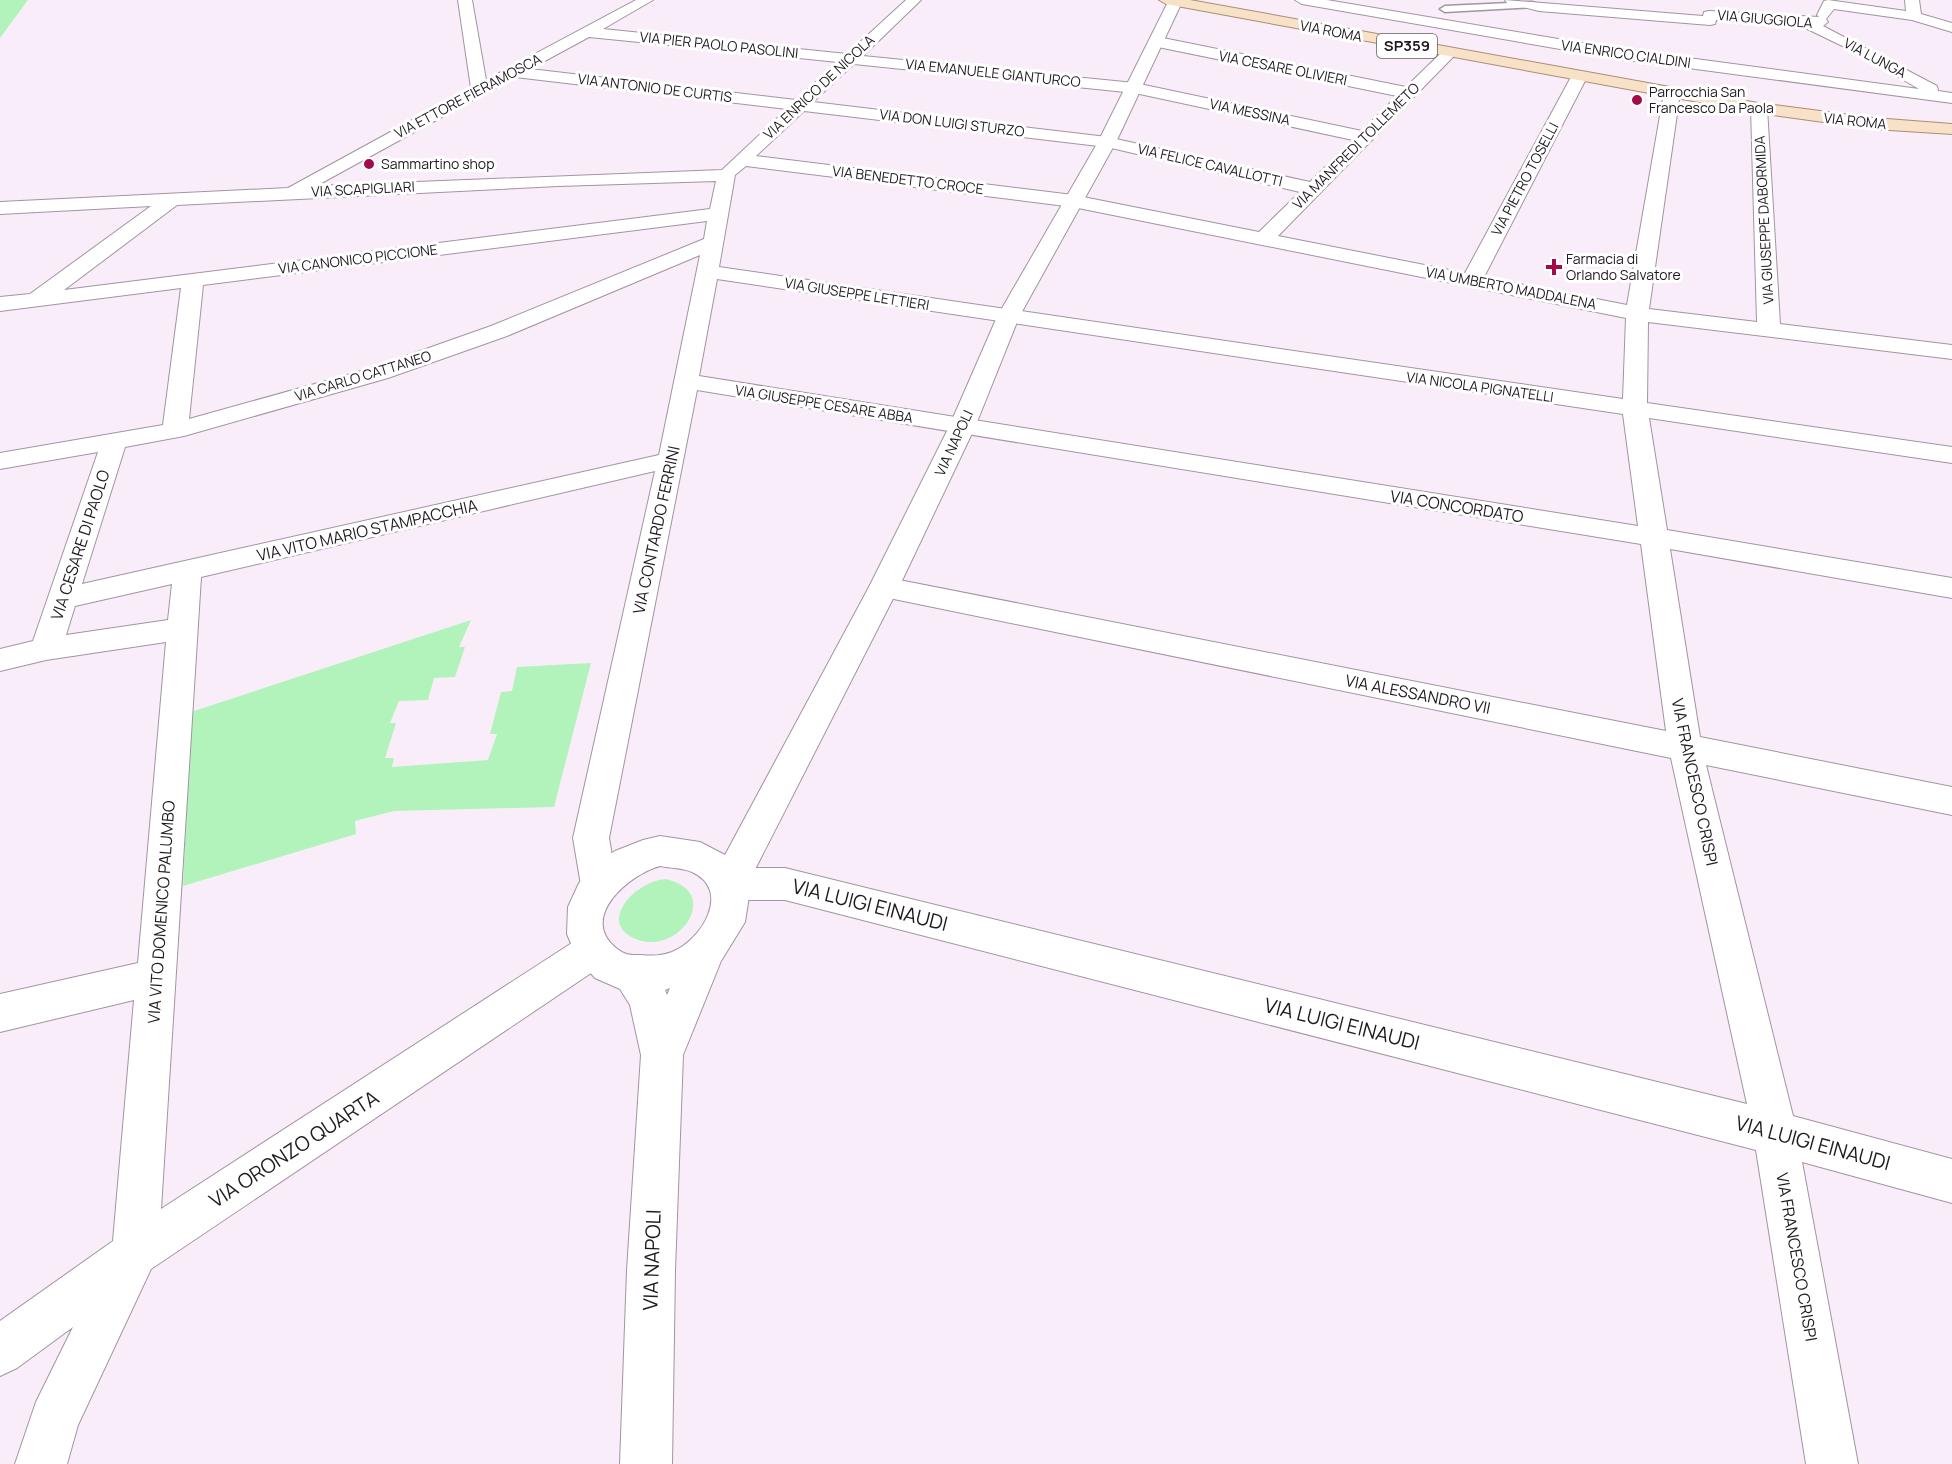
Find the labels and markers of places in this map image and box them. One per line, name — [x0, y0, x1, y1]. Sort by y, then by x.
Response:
place label: Parrocchia San Francesco Da Paola — [1649, 82, 1774, 117]
marker: Parrocchia San Francesco Da Paola — [1630, 93, 1644, 107]
place label: Sammartino shop — [381, 154, 494, 173]
marker: Sammartino shop — [362, 157, 376, 171]
place label: Farmacia di Orlando Salvatore — [1566, 249, 1681, 284]
marker: Farmacia di Orlando Salvatore — [1547, 260, 1561, 274]

